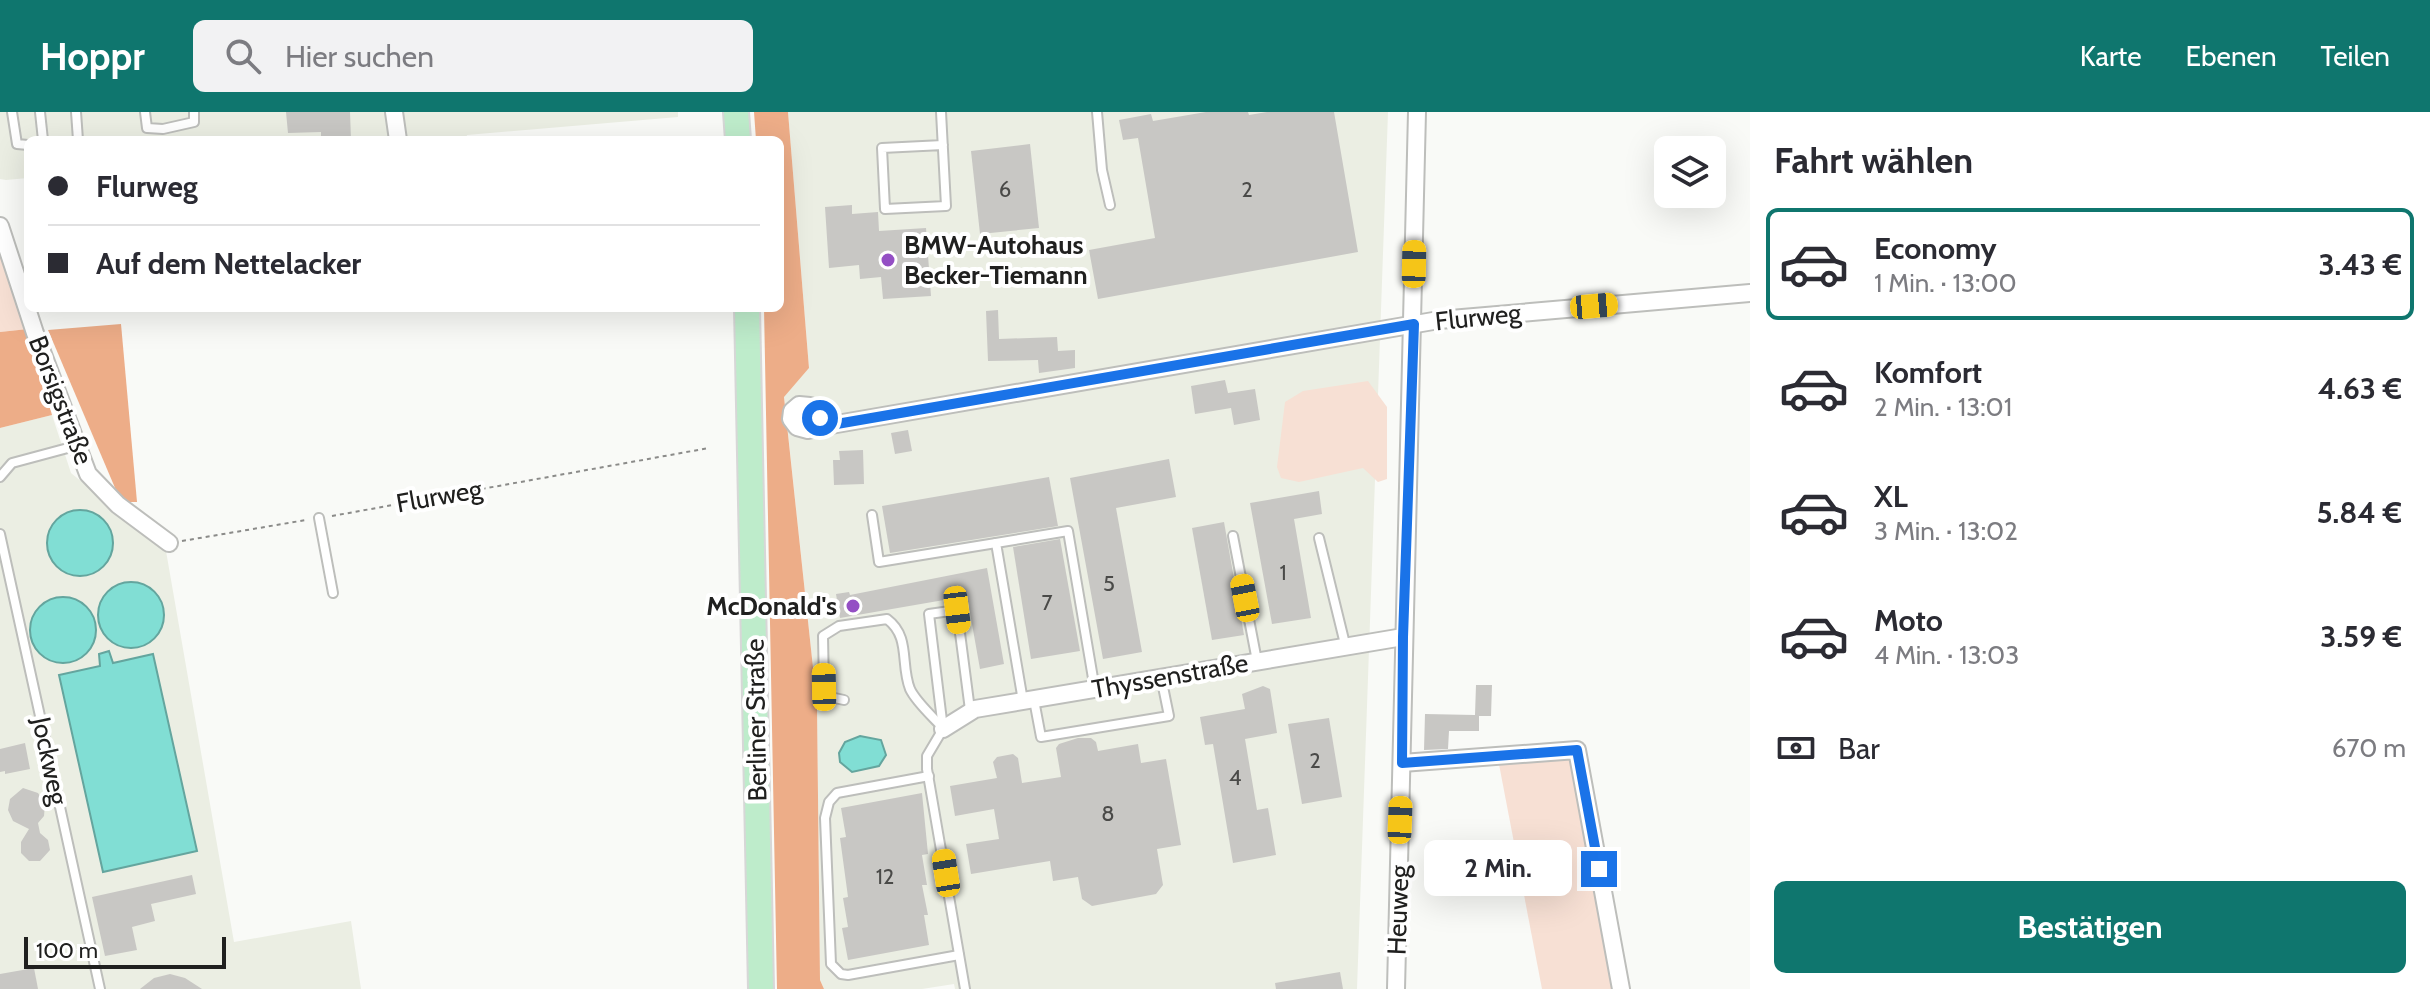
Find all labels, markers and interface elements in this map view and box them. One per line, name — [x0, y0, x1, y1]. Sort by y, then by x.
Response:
search box — [193, 20, 753, 92]
text: Hoppr — [40, 33, 145, 80]
icon: search — [221, 34, 265, 78]
text: Hier suchen — [285, 38, 434, 75]
text: Karte — [2080, 39, 2142, 73]
text: Ebenen — [2186, 39, 2277, 73]
text: Teilen — [2321, 39, 2390, 73]
map controls — [1654, 136, 1726, 208]
button: layers — [1654, 136, 1726, 208]
text: Fahrt wählen — [1774, 138, 1973, 182]
text: Flurweg — [96, 168, 198, 205]
house number: 6 — [999, 176, 1011, 203]
house number: 2 — [1241, 176, 1253, 203]
icon: car — [1778, 228, 1850, 300]
place label: BMW-Autohaus Becker-Tiemann — [904, 229, 1087, 291]
text: Economy — [1874, 230, 1997, 267]
car — [1402, 240, 1426, 288]
text: Auf dem Nettelacker — [96, 245, 361, 282]
text: 3.43 € — [2318, 246, 2402, 283]
marker: BMW-Autohaus Becker-Tiemann — [879, 251, 897, 269]
text: 1 Min. · 13:00 — [1874, 267, 2017, 299]
car — [1569, 292, 1619, 320]
street label: Flurweg — [1433, 296, 1524, 337]
street label: Borsigstraße — [22, 331, 100, 469]
icon: car — [1778, 352, 1850, 424]
text: Komfort — [1874, 354, 1982, 391]
text: 4.63 € — [2318, 370, 2402, 407]
text: 2 Min. · 13:01 — [1874, 391, 2012, 423]
route start — [802, 400, 838, 436]
street label: Flurweg — [394, 473, 485, 519]
icon: car — [1778, 476, 1850, 548]
text: XL — [1874, 478, 1908, 515]
text: 5.84 € — [2316, 494, 2402, 531]
text: 3 Min. · 13:02 — [1874, 515, 2018, 547]
house number: 1 — [1279, 559, 1287, 586]
house number: 5 — [1103, 570, 1115, 597]
car — [1229, 572, 1261, 624]
car — [942, 585, 972, 635]
house number: 7 — [1041, 589, 1053, 616]
place label: McDonald's — [706, 590, 837, 622]
marker: McDonald's — [844, 597, 862, 615]
icon: car — [1778, 600, 1850, 672]
text: Moto — [1874, 602, 1943, 639]
text: 3.59 € — [2320, 618, 2402, 655]
street label: Berliner Straße — [739, 638, 773, 802]
text: 4 Min. · 13:03 — [1874, 639, 2019, 671]
street label: Thyssenstraße — [1089, 647, 1251, 705]
car — [812, 663, 836, 711]
street label: Jockweg — [25, 713, 75, 809]
icon: cash — [1774, 726, 1818, 770]
text: Bar — [1838, 730, 1880, 767]
text: 670 m — [2332, 732, 2406, 764]
house number: 2 — [1309, 747, 1321, 774]
house number: 4 — [1229, 764, 1242, 791]
car — [1387, 796, 1413, 844]
house number: 8 — [1101, 800, 1115, 827]
callout: 2 Min. — [1423, 841, 1571, 897]
car — [930, 847, 962, 899]
route end — [1581, 851, 1617, 887]
text: 2 Min. — [1464, 852, 1532, 884]
house number: 12 — [876, 863, 894, 890]
street label: Heuweg — [1380, 863, 1416, 955]
button: Bestätigen — [1774, 881, 2406, 973]
scale bar — [24, 933, 226, 969]
text: 100 m — [36, 937, 98, 964]

